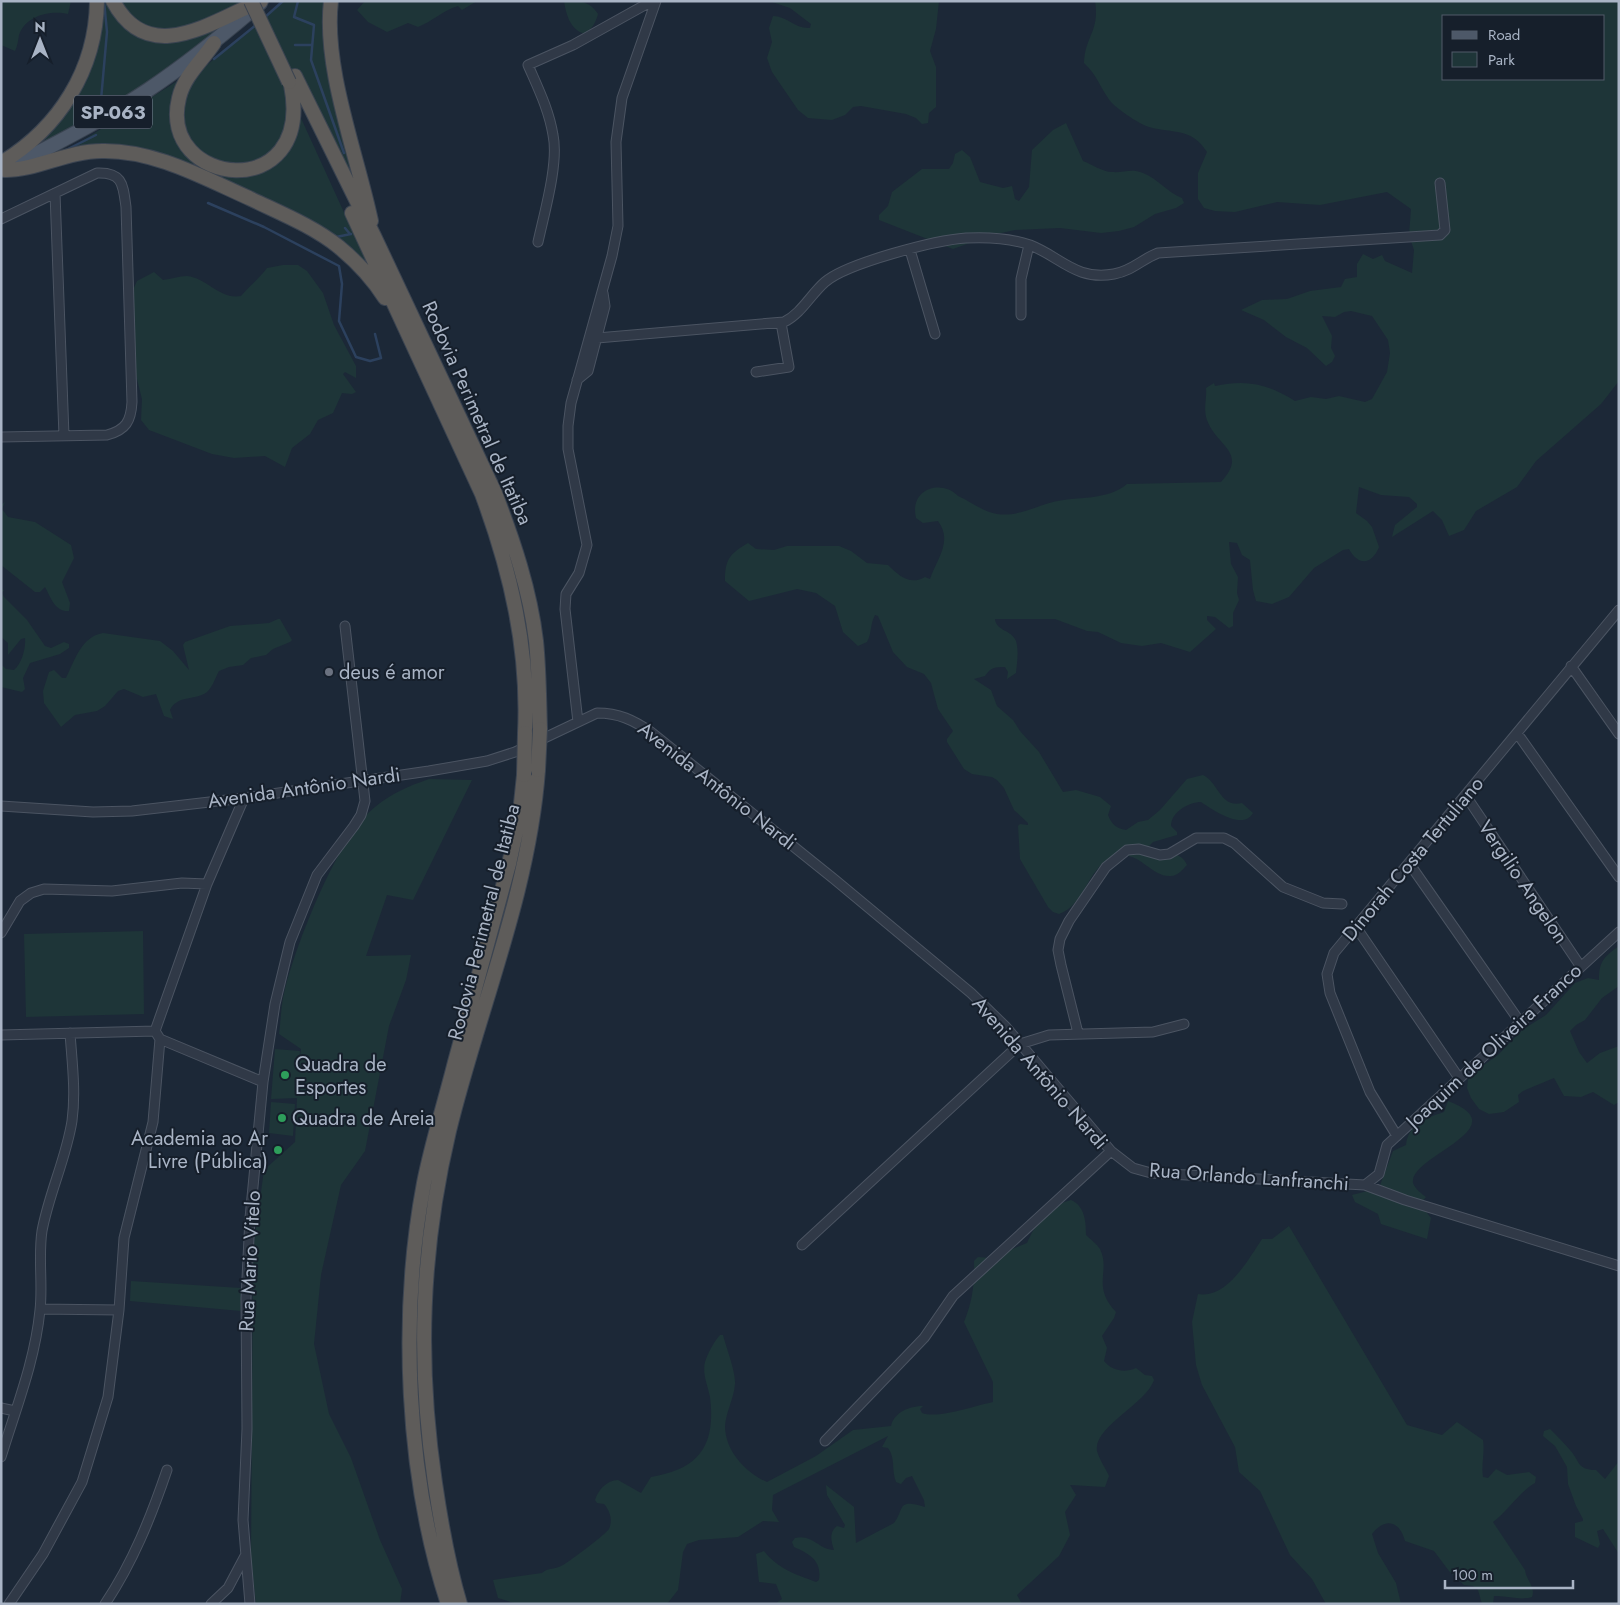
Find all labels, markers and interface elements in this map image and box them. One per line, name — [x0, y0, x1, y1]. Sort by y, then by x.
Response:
north arrow — [15, 15, 65, 65]
legend — [1442, 15, 1605, 80]
text: N — [34, 17, 46, 37]
text: Road — [1488, 24, 1520, 46]
text: Park — [1488, 49, 1515, 71]
road number: SP-063 — [74, 95, 152, 128]
street label: Rodovia Perimetral de Itatiba — [414, 296, 540, 530]
place label: deus é amor — [339, 658, 445, 687]
marker: deus é amor — [323, 666, 335, 678]
street label: Avenida Antônio Nardi — [632, 715, 802, 857]
street label: Avenida Antônio Nardi — [206, 760, 402, 816]
street label: Dinorah Costa Tertuliano — [1335, 770, 1491, 948]
street label: Rodovia Perimetral de Itatiba — [441, 801, 527, 1043]
street label: Vergilio Angelon — [1471, 815, 1575, 949]
street label: Joaquim de Oliveira Franco — [1397, 957, 1588, 1137]
street label: Avenida Antônio Nardi — [965, 990, 1115, 1156]
place label: Quadra de Esportes — [295, 1050, 387, 1102]
marker: Quadra de Esportes — [279, 1069, 291, 1081]
place label: Quadra de Areia — [292, 1104, 434, 1133]
marker: Quadra de Areia — [276, 1112, 288, 1124]
place label: Academia ao Ar Livre (Pública) — [131, 1124, 268, 1176]
marker: Academia ao Ar Livre (Pública) — [272, 1144, 284, 1156]
street label: Rua Orlando Lanfranchi — [1148, 1156, 1350, 1198]
street label: Rua Mario Vitelo — [232, 1190, 268, 1332]
scale bar — [1445, 1558, 1572, 1590]
text: 100 m — [1452, 1564, 1493, 1586]

